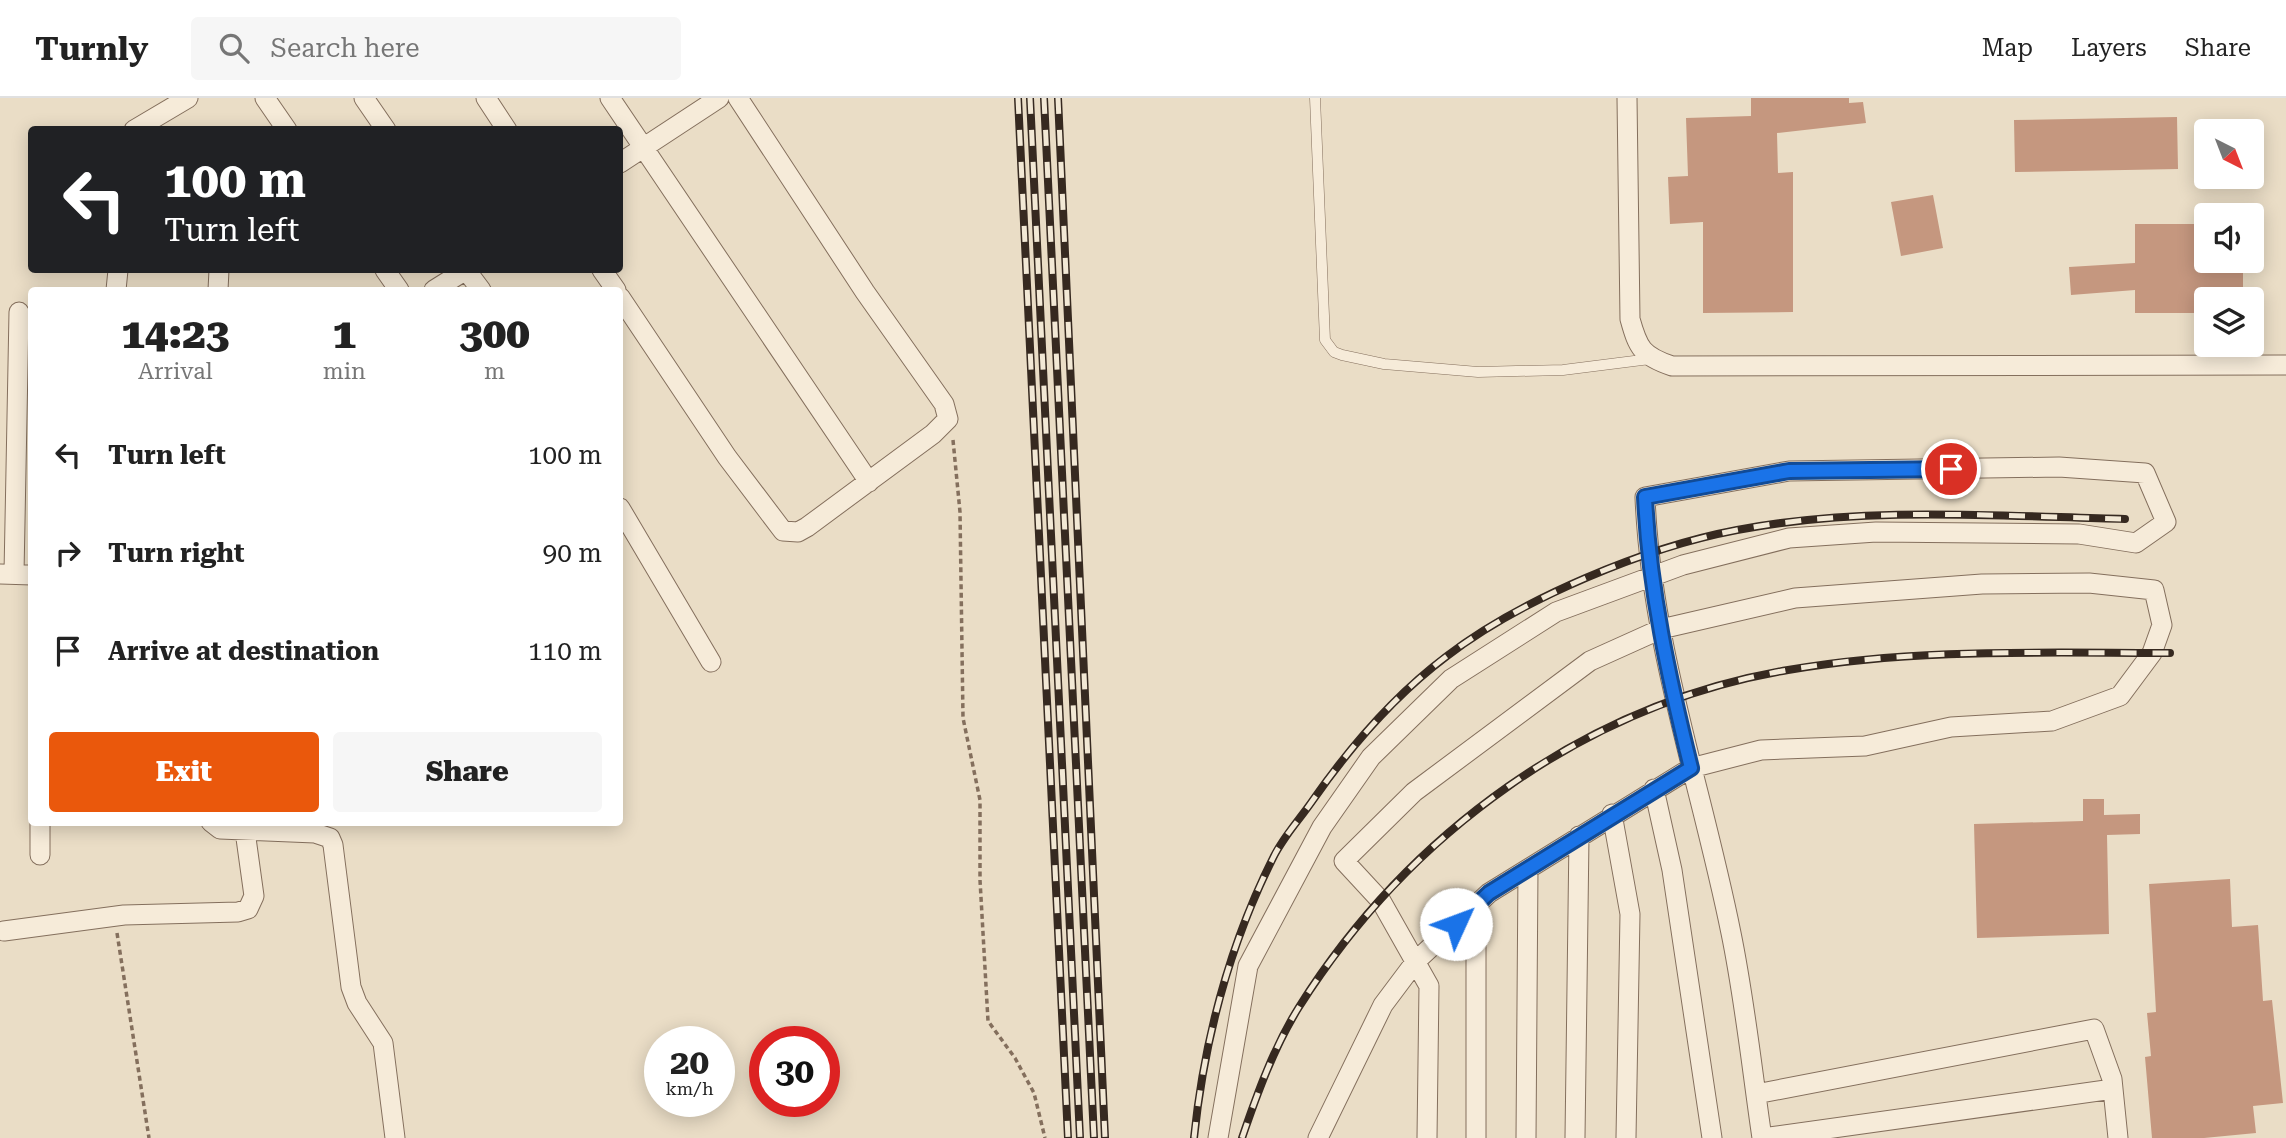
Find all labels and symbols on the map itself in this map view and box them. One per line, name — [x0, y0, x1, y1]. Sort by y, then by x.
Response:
north arrow — [2194, 119, 2264, 189]
pin — [1921, 439, 1981, 499]
position arrow — [1419, 887, 1493, 961]
speed limit sign: 30 — [749, 1026, 840, 1117]

